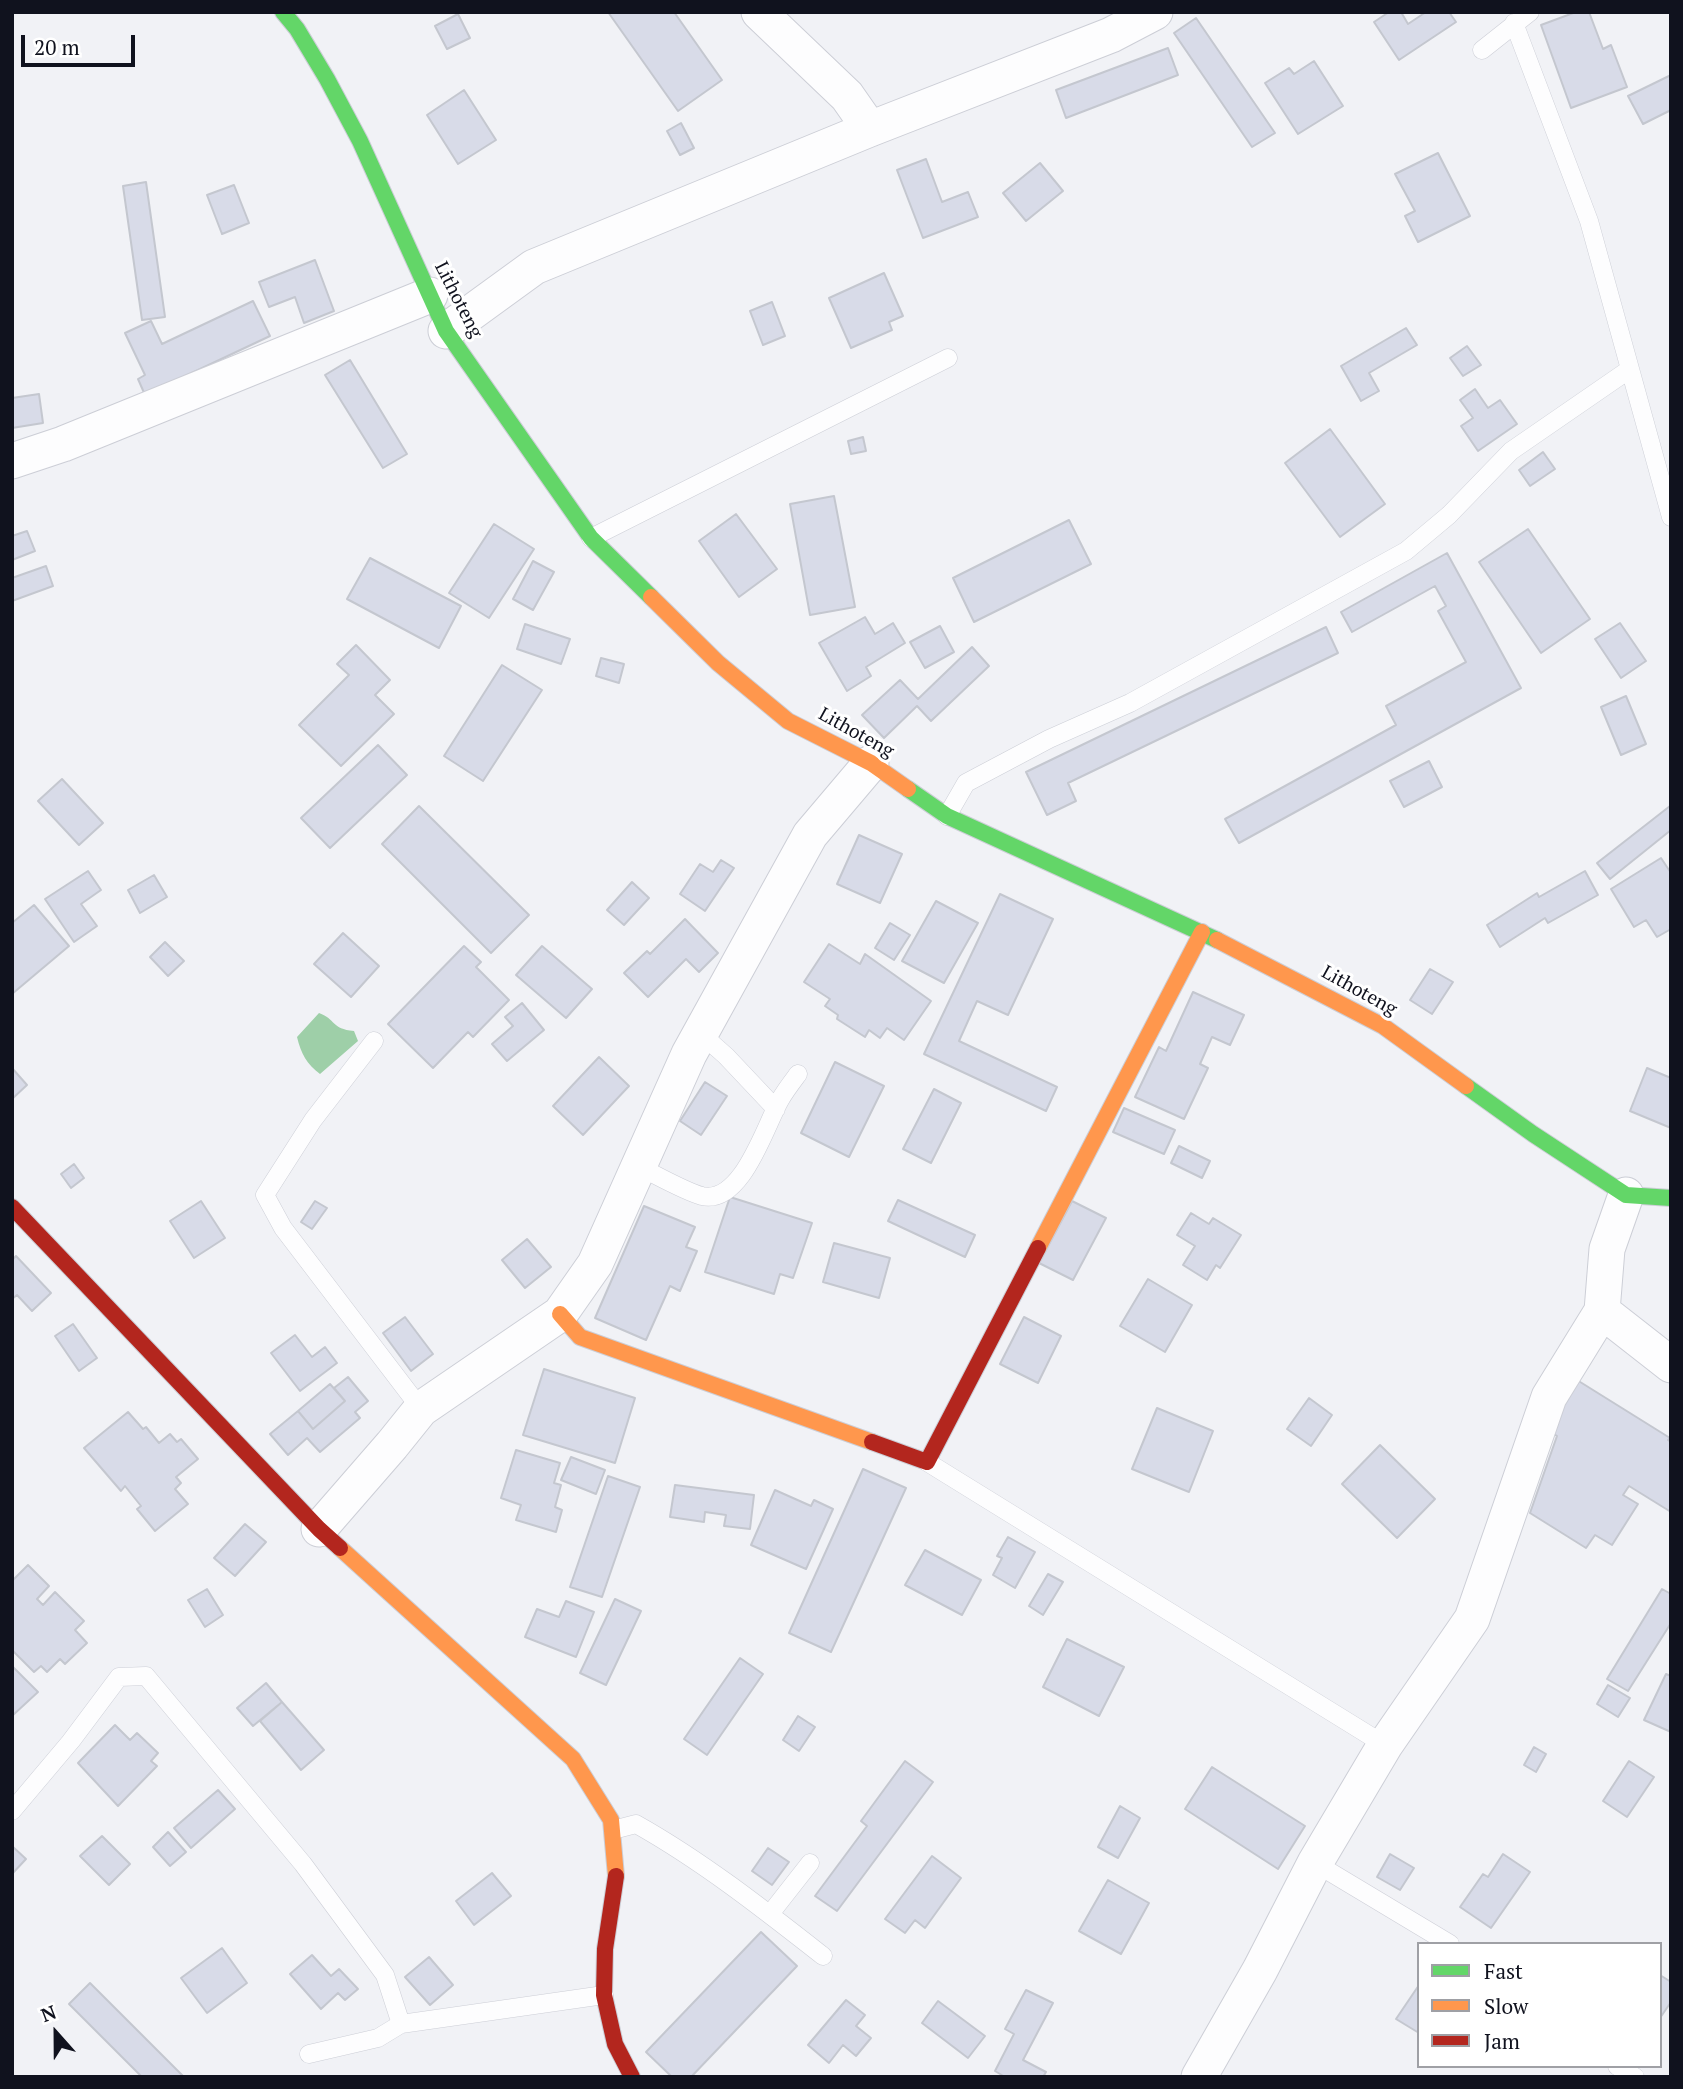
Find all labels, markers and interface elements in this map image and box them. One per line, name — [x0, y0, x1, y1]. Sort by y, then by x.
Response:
scale bar — [24, 21, 138, 65]
text: 20 m — [34, 33, 80, 61]
street label: Lithoteng — [429, 258, 487, 342]
street label: Lithoteng — [814, 703, 898, 763]
street label: Lithoteng — [1317, 961, 1401, 1021]
legend — [1417, 1942, 1662, 2068]
text: Fast — [1484, 1957, 1523, 1985]
text: Slow — [1484, 1992, 1528, 2020]
north arrow — [21, 1998, 91, 2068]
text: N — [37, 1999, 59, 2027]
text: Jam — [1484, 2027, 1520, 2055]

